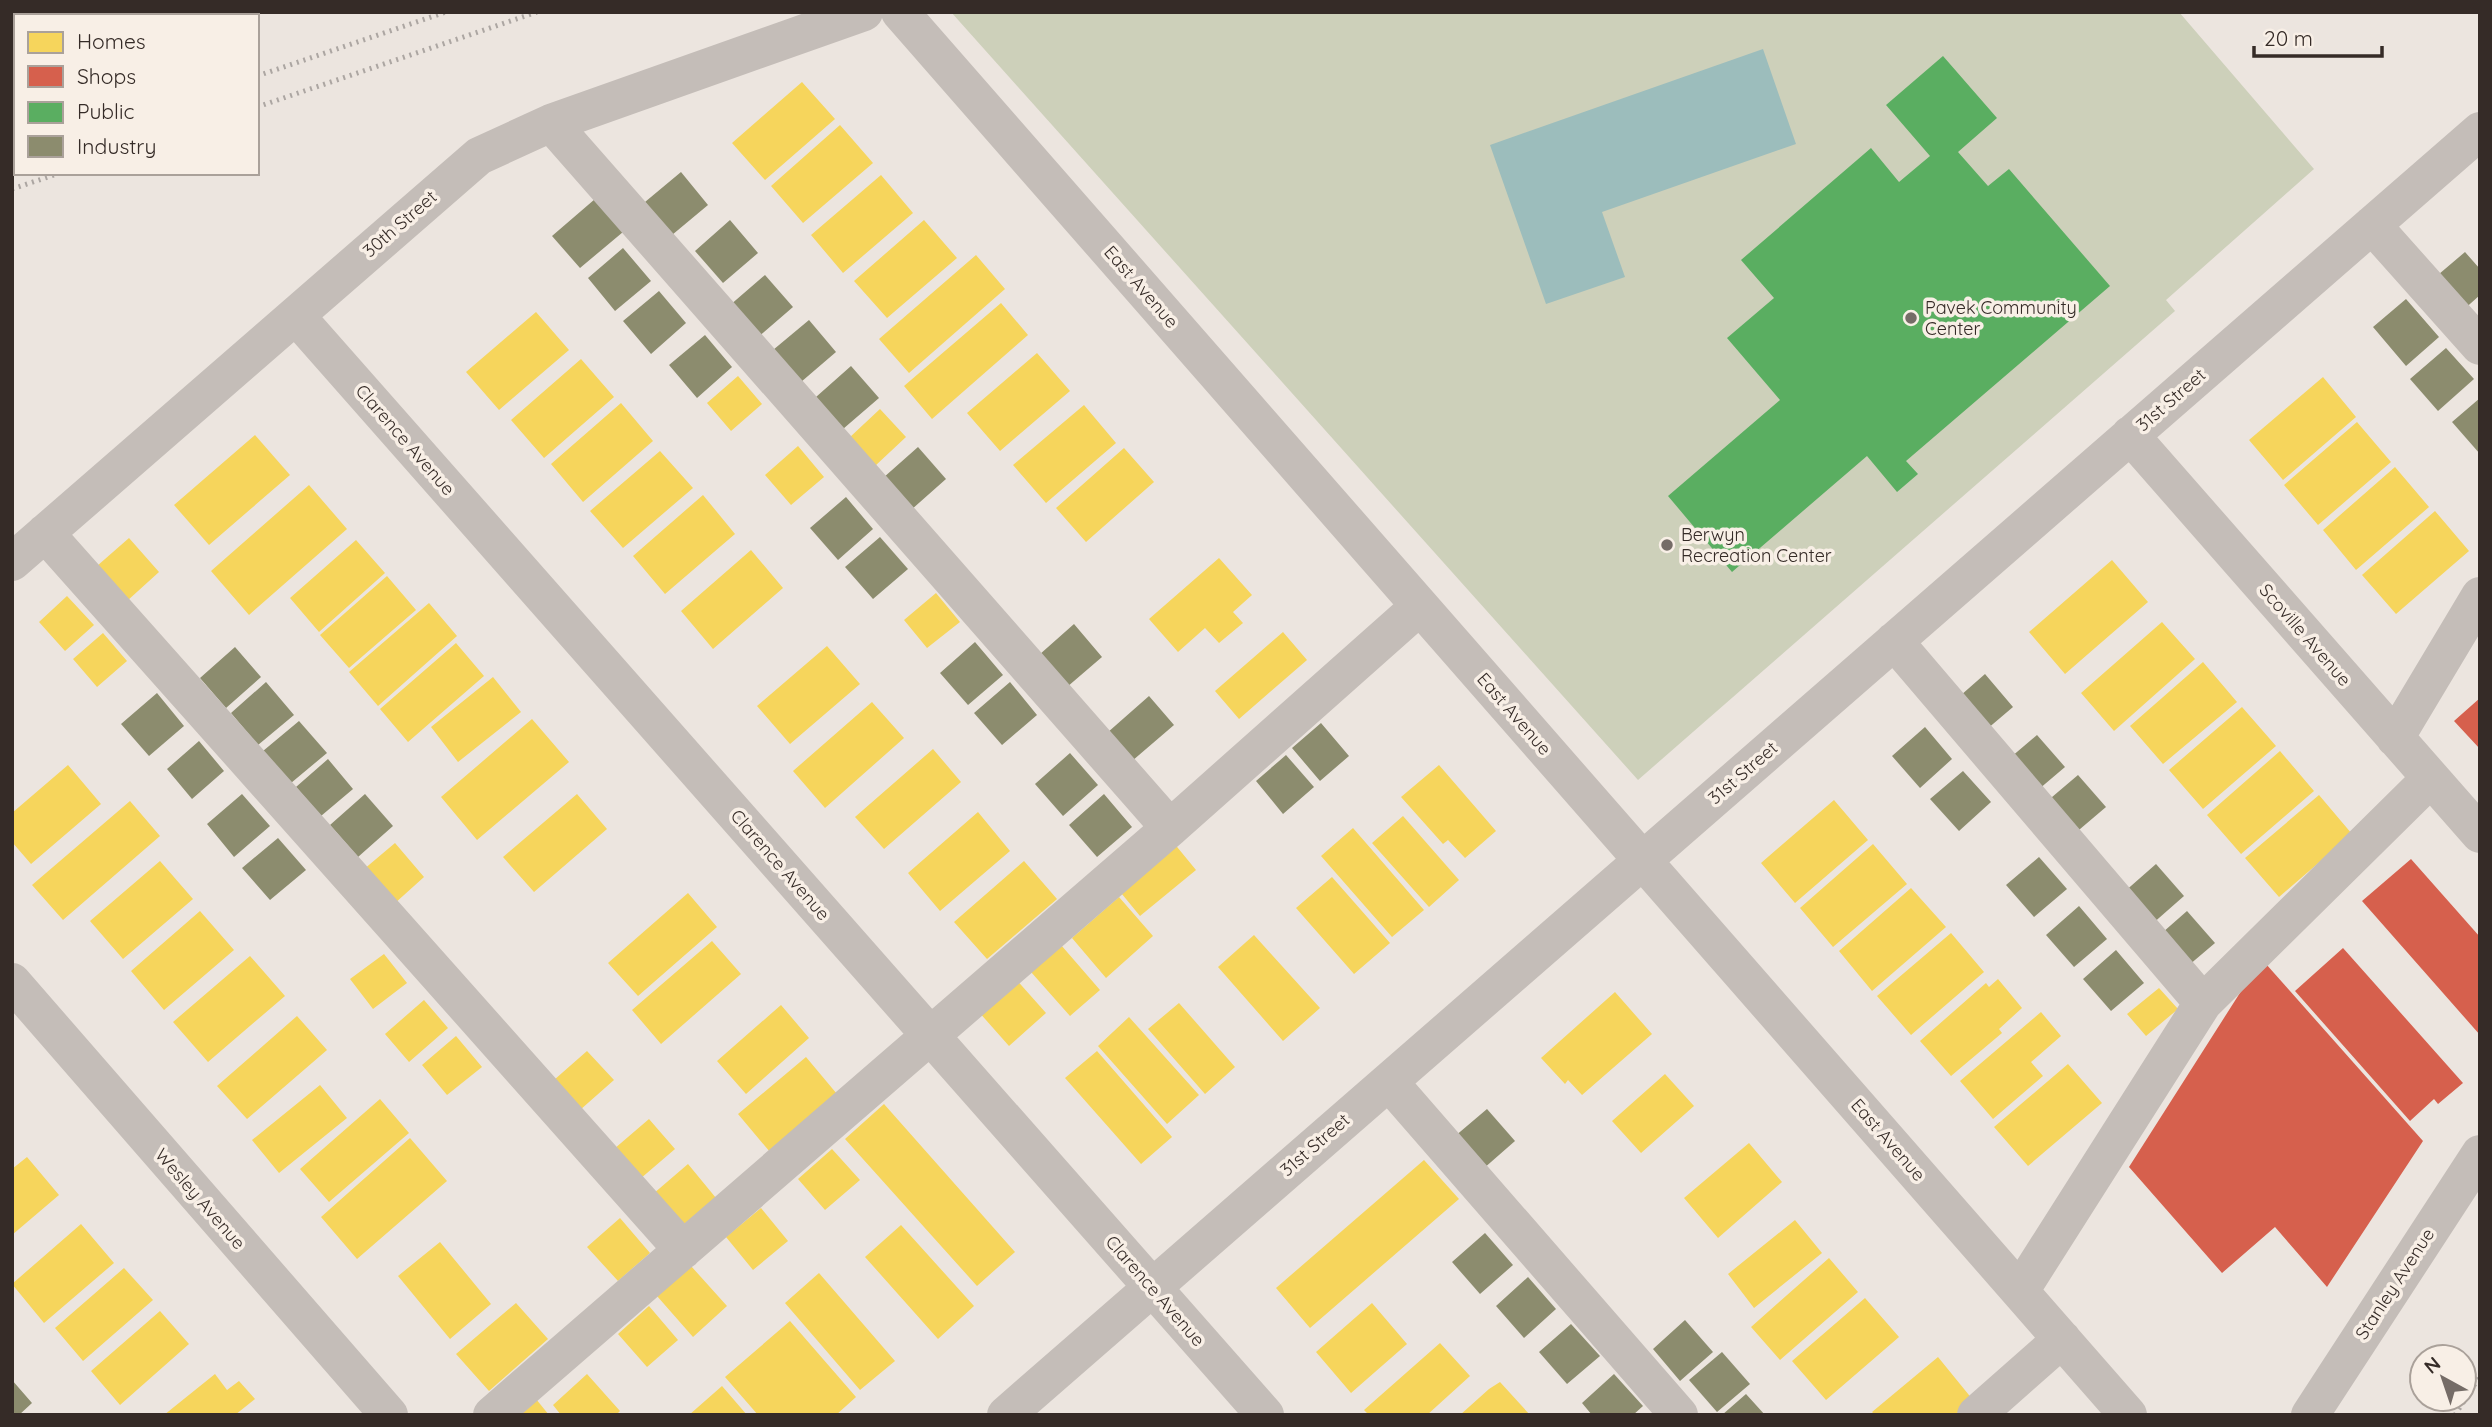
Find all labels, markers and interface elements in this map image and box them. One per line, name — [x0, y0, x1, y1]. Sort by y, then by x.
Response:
legend — [14, 14, 259, 175]
scale bar — [2254, 14, 2382, 58]
text: 20 m — [2264, 25, 2313, 51]
text: Homes — [77, 28, 146, 54]
text: Shops — [77, 63, 136, 89]
text: Public — [77, 98, 134, 124]
text: Industry — [77, 133, 156, 159]
street label: 30th Street — [358, 185, 441, 262]
street label: East Avenue — [1099, 241, 1184, 333]
place label: Pavek Community Center — [1925, 296, 2077, 340]
marker: Pavek Community Center — [1903, 310, 1919, 326]
street label: 31st Street — [2131, 363, 2210, 436]
street label: Clarence Avenue — [351, 379, 460, 500]
place label: Berwyn Recreation Center — [1681, 523, 1832, 567]
marker: Berwyn Recreation Center — [1659, 537, 1675, 553]
street label: Scoville Avenue — [2255, 579, 2356, 691]
street label: East Avenue — [1472, 668, 1557, 760]
street label: 31st Street — [1703, 736, 1782, 809]
street label: Clarence Avenue — [726, 804, 835, 925]
street label: East Avenue — [1846, 1094, 1931, 1186]
street label: 31st Street — [1275, 1108, 1354, 1181]
street label: Wesley Avenue — [150, 1143, 251, 1254]
street label: Stanley Avenue — [2350, 1224, 2439, 1344]
street label: Clarence Avenue — [1101, 1230, 1210, 1351]
north arrow — [2408, 1343, 2478, 1413]
text: N — [2419, 1351, 2445, 1379]

